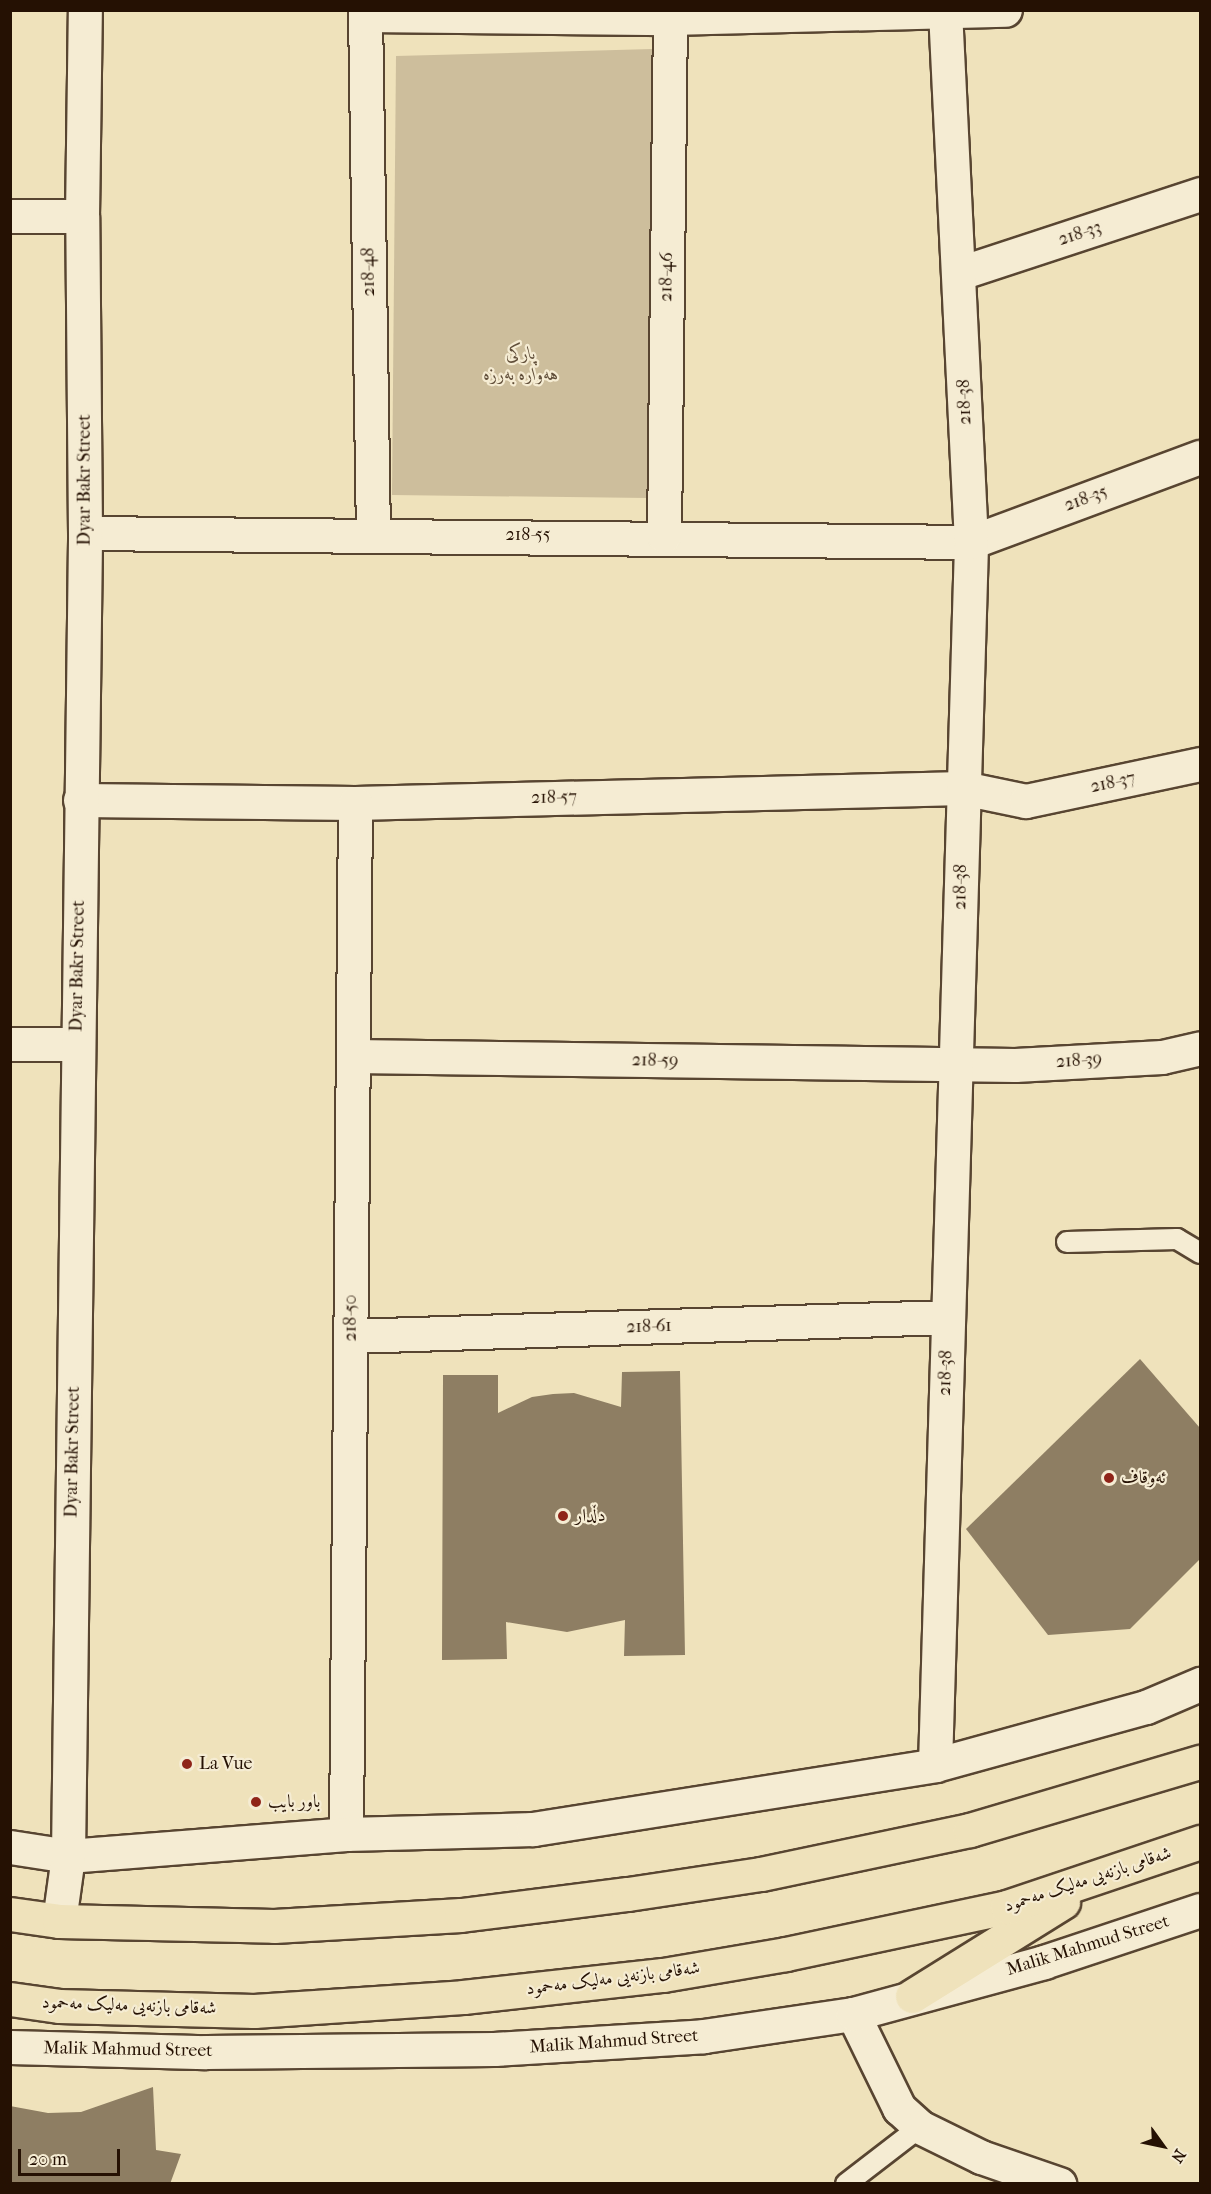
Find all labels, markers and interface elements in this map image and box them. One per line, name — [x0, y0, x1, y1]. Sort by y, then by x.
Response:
street label: 218-33 — [1056, 217, 1104, 251]
street label: 218-48 — [358, 247, 380, 297]
street label: 218-46 — [656, 252, 678, 302]
park label: پارکی هەوارە بەرزە — [483, 344, 559, 386]
street label: 218-38 — [953, 379, 977, 425]
street label: Dyar Bakr Street — [74, 414, 96, 546]
street label: 218-35 — [1061, 481, 1111, 517]
street label: 218-55 — [506, 524, 550, 546]
street label: 218-37 — [1089, 768, 1137, 798]
street label: 218-57 — [531, 787, 577, 809]
street label: 218-38 — [950, 864, 972, 910]
street label: Dyar Bakr Street — [66, 900, 90, 1032]
street label: 218-39 — [1055, 1049, 1103, 1073]
street label: 218-59 — [632, 1050, 678, 1072]
street label: 218-50 — [340, 1294, 362, 1342]
street label: 218-61 — [626, 1315, 672, 1339]
street label: 218-38 — [934, 1350, 958, 1396]
street label: Dyar Bakr Street — [61, 1386, 85, 1518]
place label: ئەوقاف — [1121, 1467, 1166, 1489]
marker: ئەوقاف — [1102, 1471, 1116, 1485]
place label: دڵدار — [575, 1505, 606, 1527]
marker: دڵدار — [556, 1509, 570, 1523]
place label: La Vue — [199, 1753, 252, 1775]
marker: La Vue — [180, 1757, 194, 1771]
place label: باور بایب — [268, 1791, 321, 1813]
marker: باور بایب — [249, 1795, 263, 1809]
street label: شەقامی بازنەیی مەلیک مەحمود — [1002, 1843, 1174, 1917]
street label: Malik Mahmud Street — [1004, 1911, 1172, 1981]
street label: شەقامی بازنەیی مەلیک مەحمود — [525, 1958, 701, 2000]
street label: شەقامی بازنەیی مەلیک مەحمود — [41, 1992, 217, 2020]
street label: Malik Mahmud Street — [529, 2025, 699, 2059]
street label: Malik Mahmud Street — [43, 2038, 213, 2062]
north arrow — [1133, 2116, 1193, 2176]
scale bar — [21, 2137, 123, 2175]
text: N — [1167, 2146, 1190, 2166]
text: 20 m — [29, 2149, 67, 2170]

